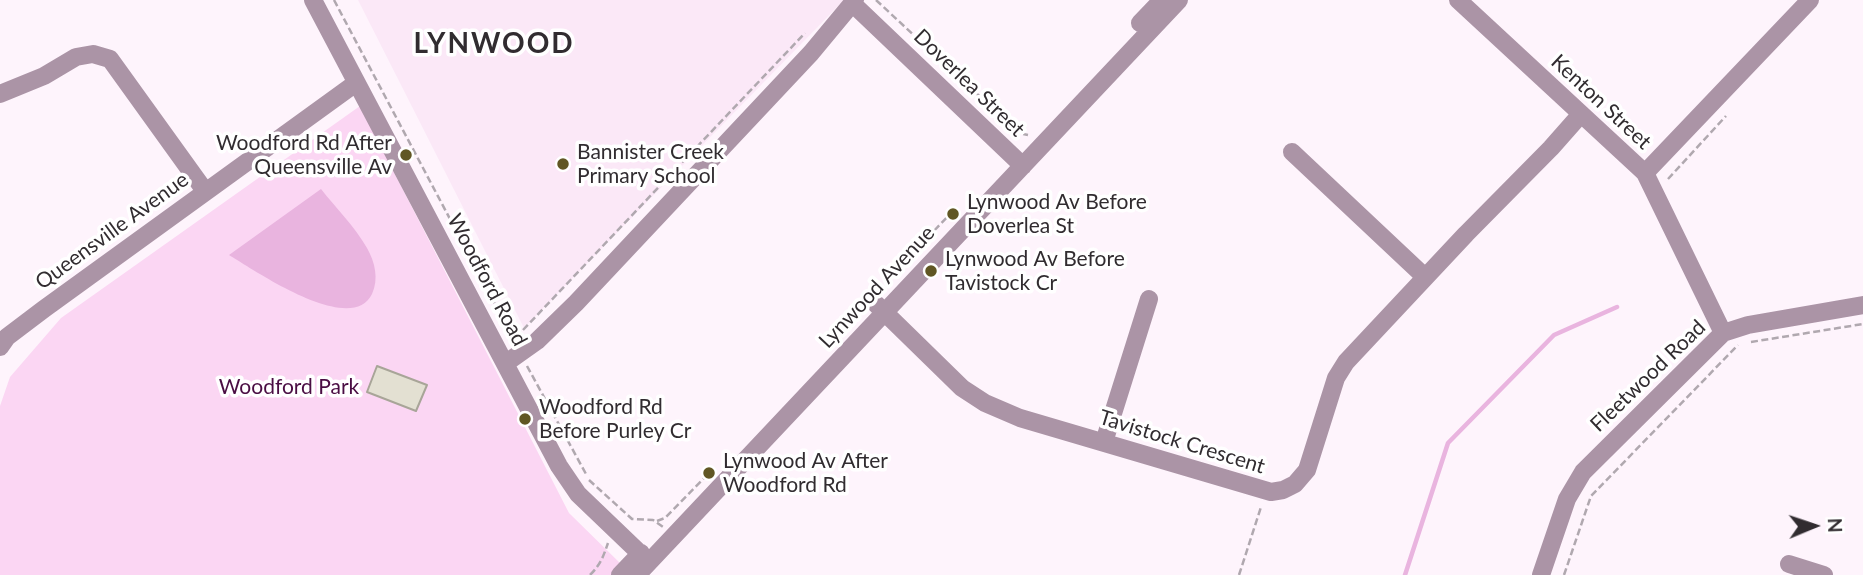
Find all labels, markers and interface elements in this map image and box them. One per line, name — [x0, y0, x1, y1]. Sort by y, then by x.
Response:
street label: Doverlea Street — [909, 24, 1029, 142]
district label: LYNWOOD — [414, 27, 574, 61]
street label: Kenton Street — [1546, 49, 1656, 155]
place label: Woodford Rd After Queensville Av — [216, 130, 392, 180]
place label: Bannister Creek Primary School — [577, 139, 724, 189]
marker: Woodford Rd After Queensville Av — [398, 147, 414, 163]
marker: Bannister Creek Primary School — [555, 156, 571, 172]
street label: Queensville Avenue — [31, 167, 193, 295]
place label: Lynwood Av Before Doverlea St — [967, 189, 1147, 239]
marker: Lynwood Av Before Doverlea St — [945, 206, 961, 222]
street label: Woodford Road — [442, 210, 532, 350]
street label: Lynwood Avenue — [814, 221, 940, 353]
place label: Lynwood Av Before Tavistock Cr — [945, 246, 1125, 296]
marker: Lynwood Av Before Tavistock Cr — [923, 263, 939, 279]
street label: Fleetwood Road — [1585, 315, 1711, 437]
park label: Woodford Park — [219, 374, 359, 400]
place label: Woodford Rd Before Purley Cr — [539, 394, 691, 444]
street label: Tavistock Crescent — [1096, 405, 1268, 479]
marker: Woodford Rd Before Purley Cr — [517, 411, 533, 427]
place label: Lynwood Av After Woodford Rd — [723, 448, 888, 498]
marker: Lynwood Av After Woodford Rd — [701, 465, 717, 481]
north arrow — [1779, 491, 1849, 561]
text: N — [1824, 518, 1847, 533]

